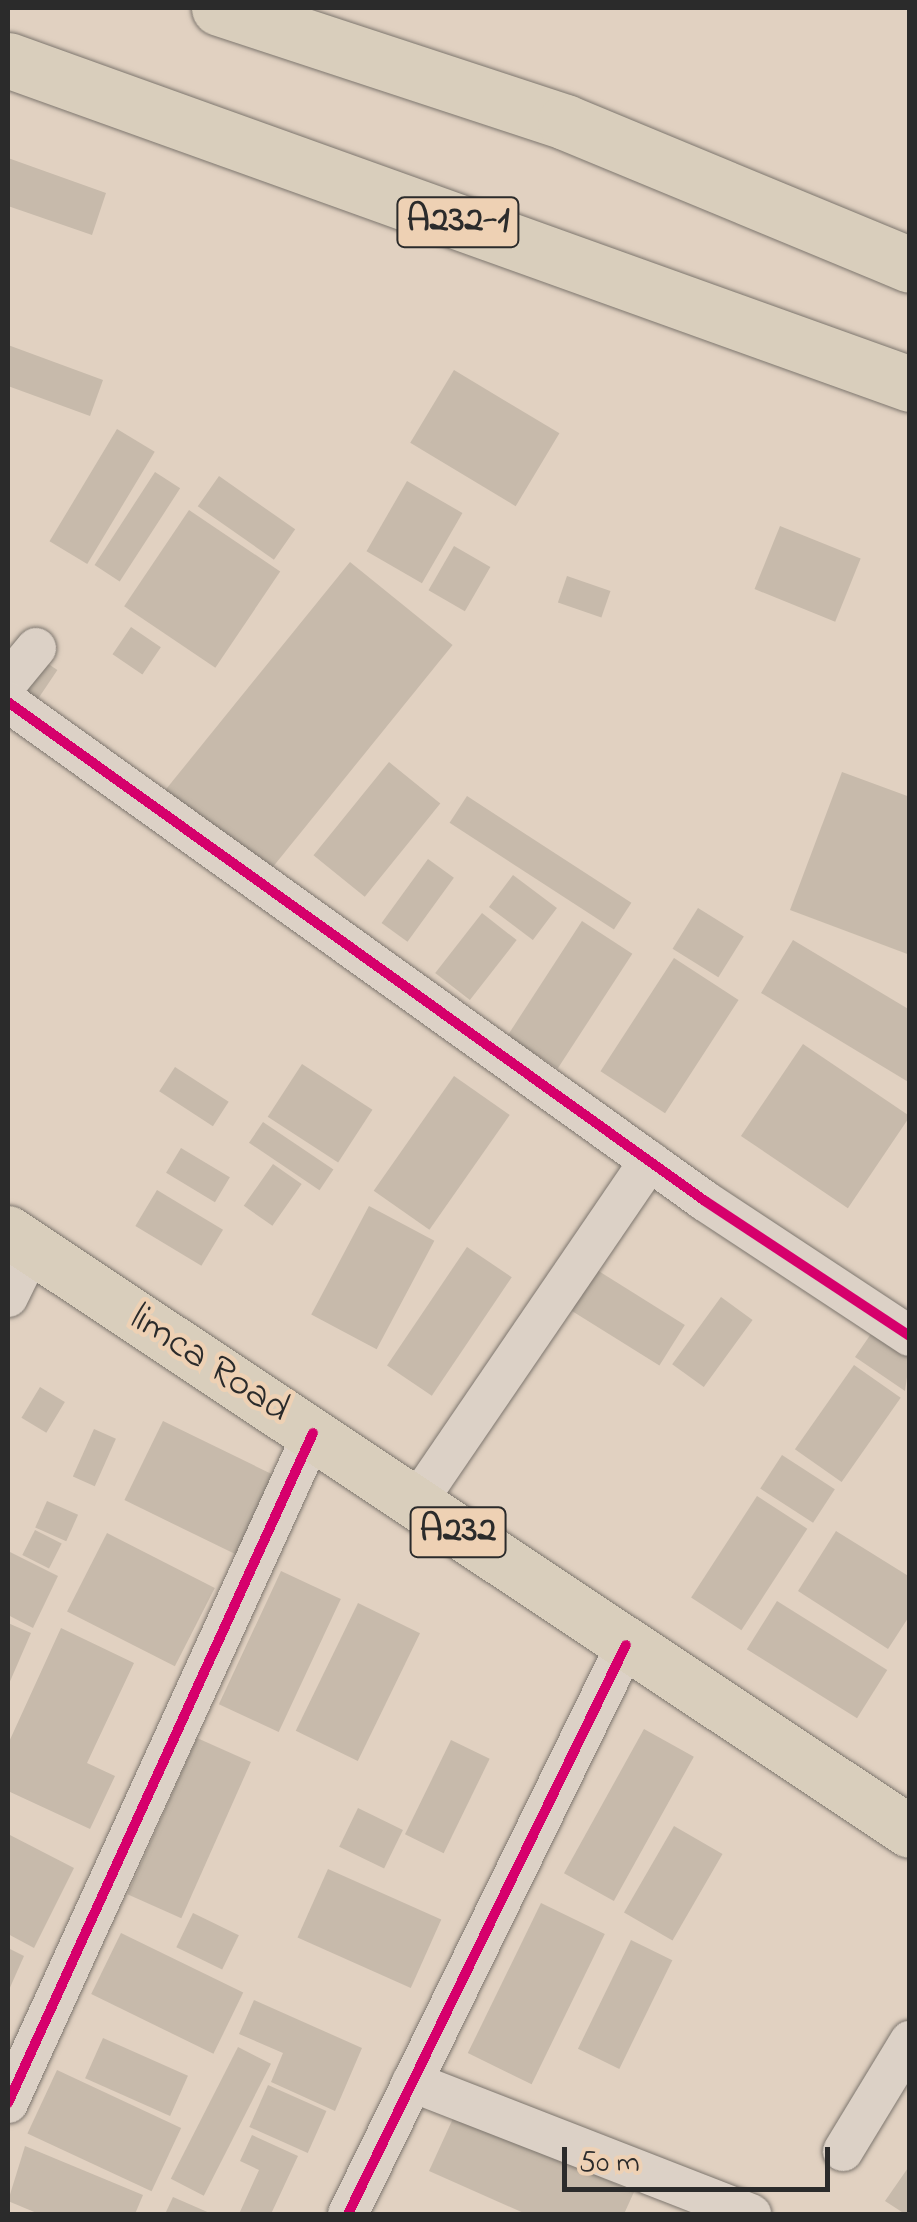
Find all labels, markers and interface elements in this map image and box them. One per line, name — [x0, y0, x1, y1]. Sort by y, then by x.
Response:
road number: A232-1 — [396, 189, 520, 255]
street label: limca Road — [120, 1295, 298, 1435]
road number: A232 — [408, 1499, 508, 1565]
scale bar — [567, 2127, 834, 2189]
text: 50 m — [579, 2142, 640, 2186]

